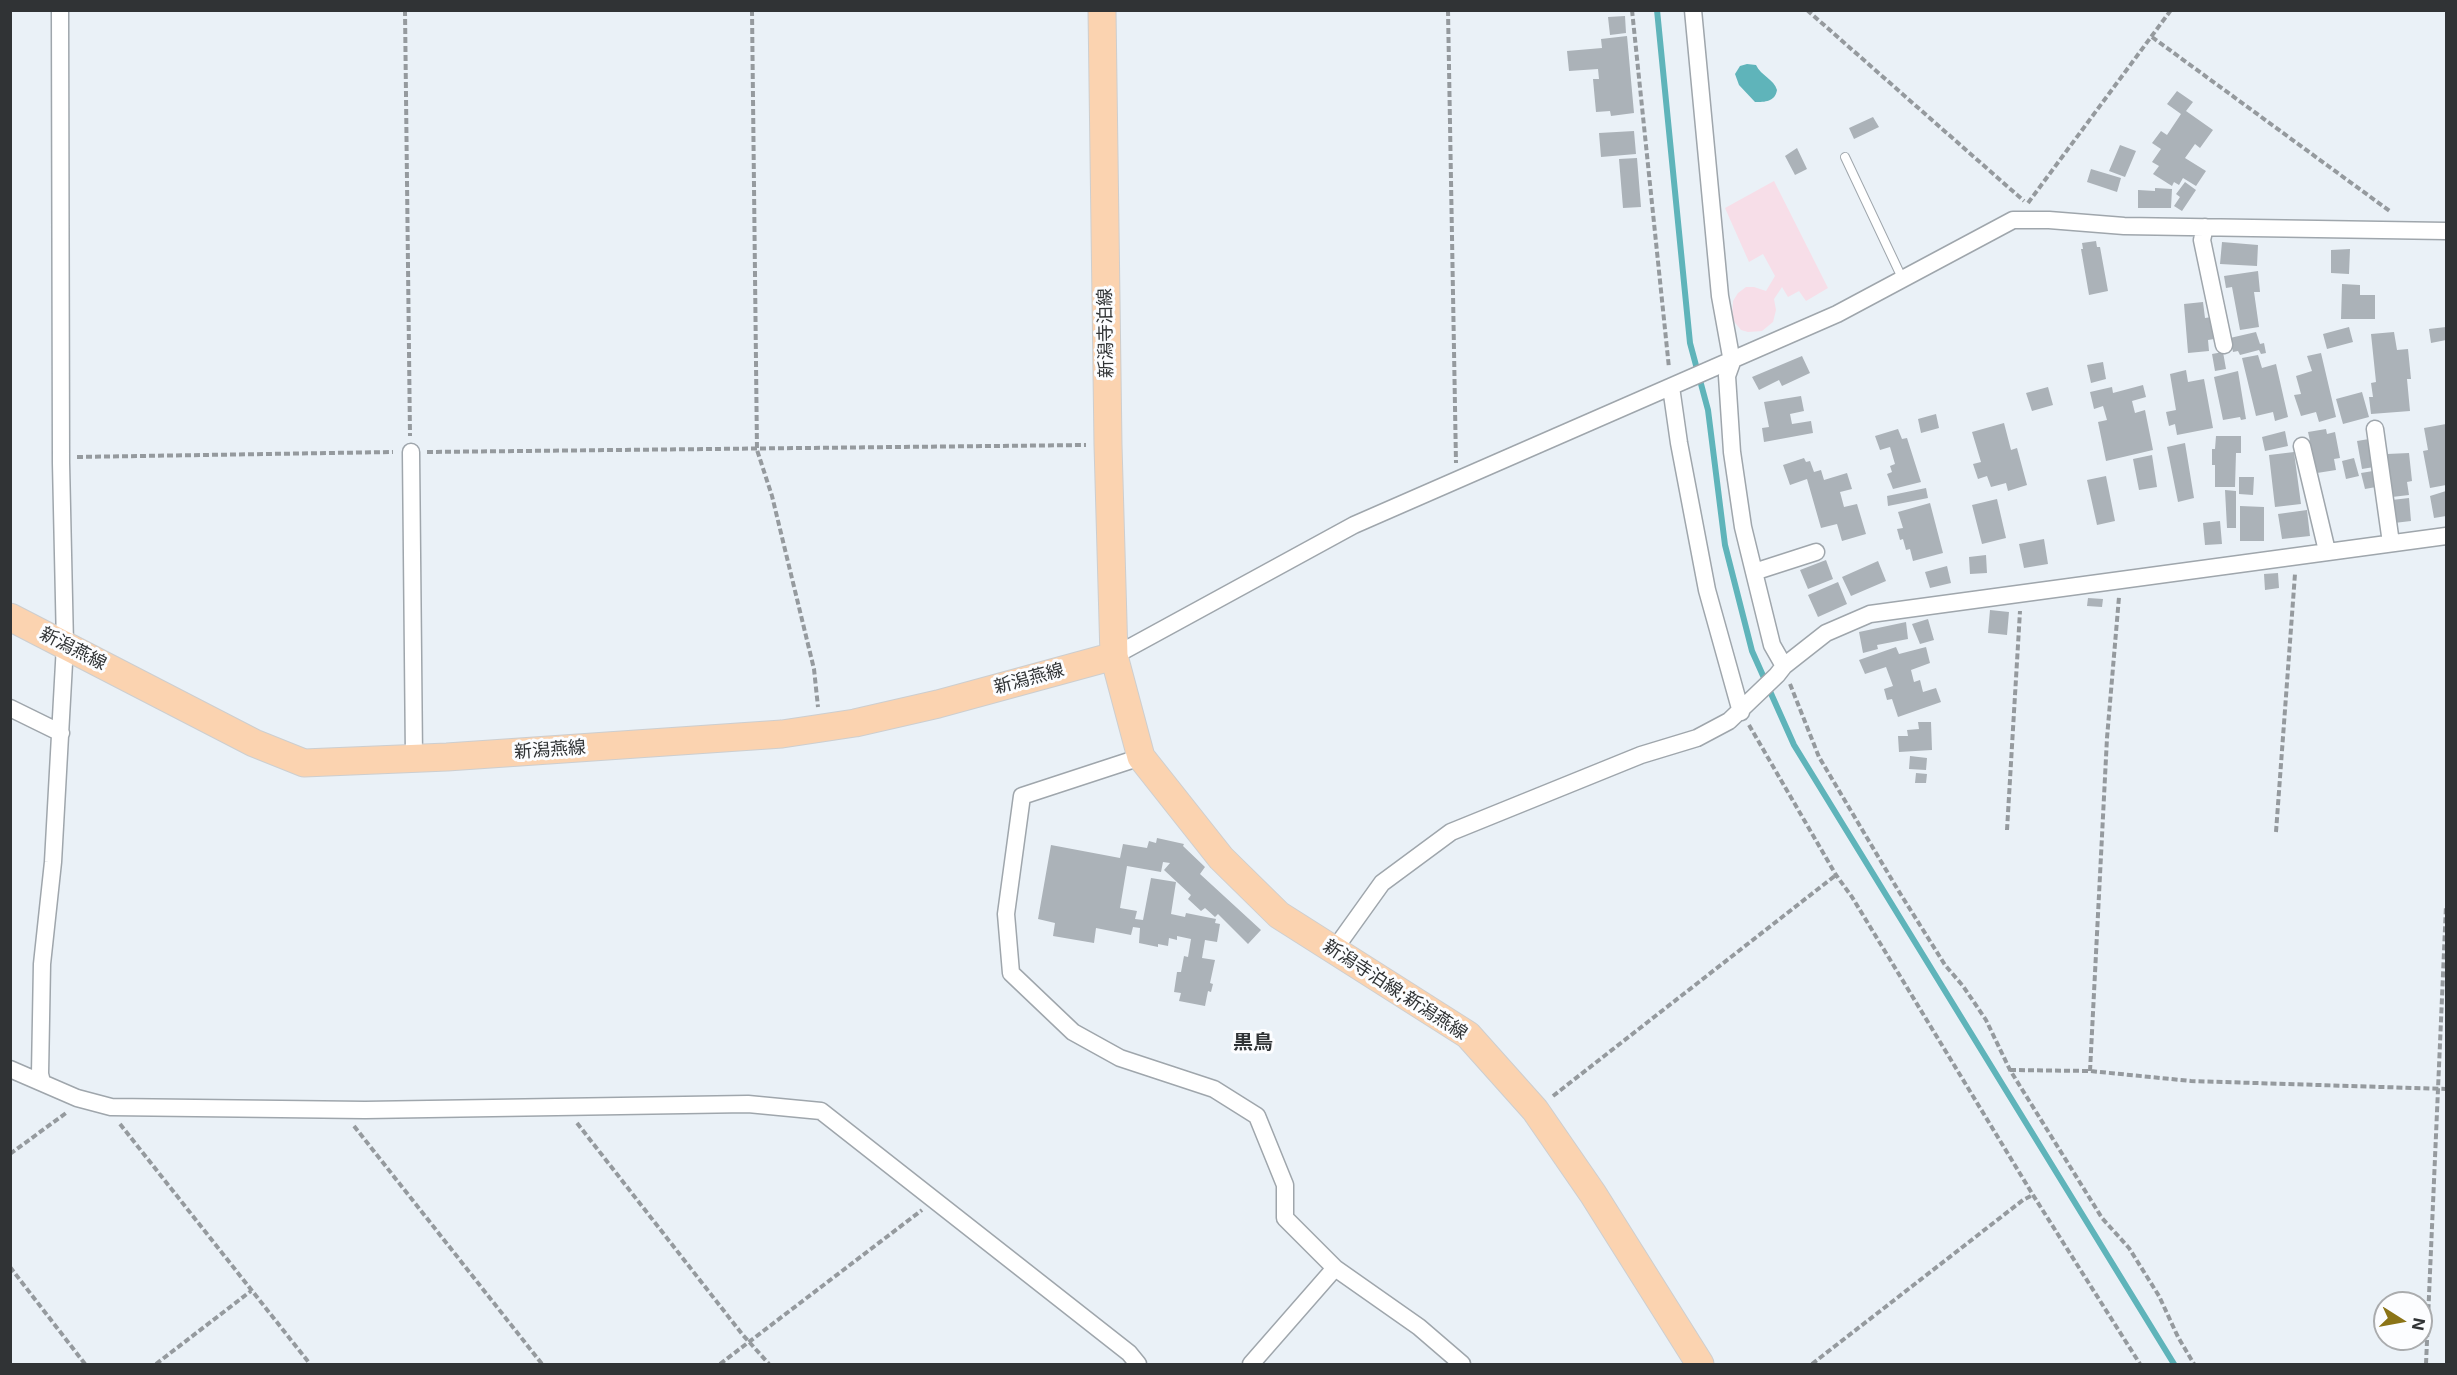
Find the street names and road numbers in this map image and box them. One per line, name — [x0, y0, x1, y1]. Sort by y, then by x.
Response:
street label: 新潟寺泊線 — [1094, 288, 1118, 378]
street label: 新潟燕線 — [36, 623, 110, 675]
street label: 新潟燕線 — [991, 659, 1067, 699]
street label: 新潟燕線 — [513, 737, 587, 763]
street label: 新潟寺泊線;新潟燕線 — [1319, 935, 1471, 1045]

